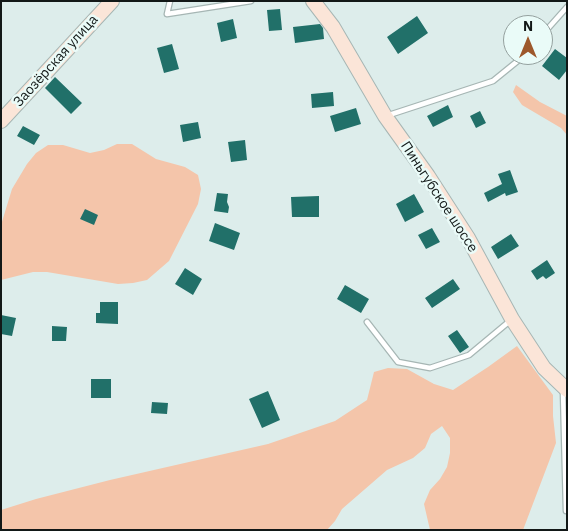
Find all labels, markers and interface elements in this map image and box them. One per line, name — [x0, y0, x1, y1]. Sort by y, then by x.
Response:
street label: Заозёрская улица — [10, 12, 102, 110]
north arrow — [503, 15, 553, 65]
text: N — [523, 17, 533, 35]
street label: Пиньгубское шоссе — [397, 139, 481, 255]

